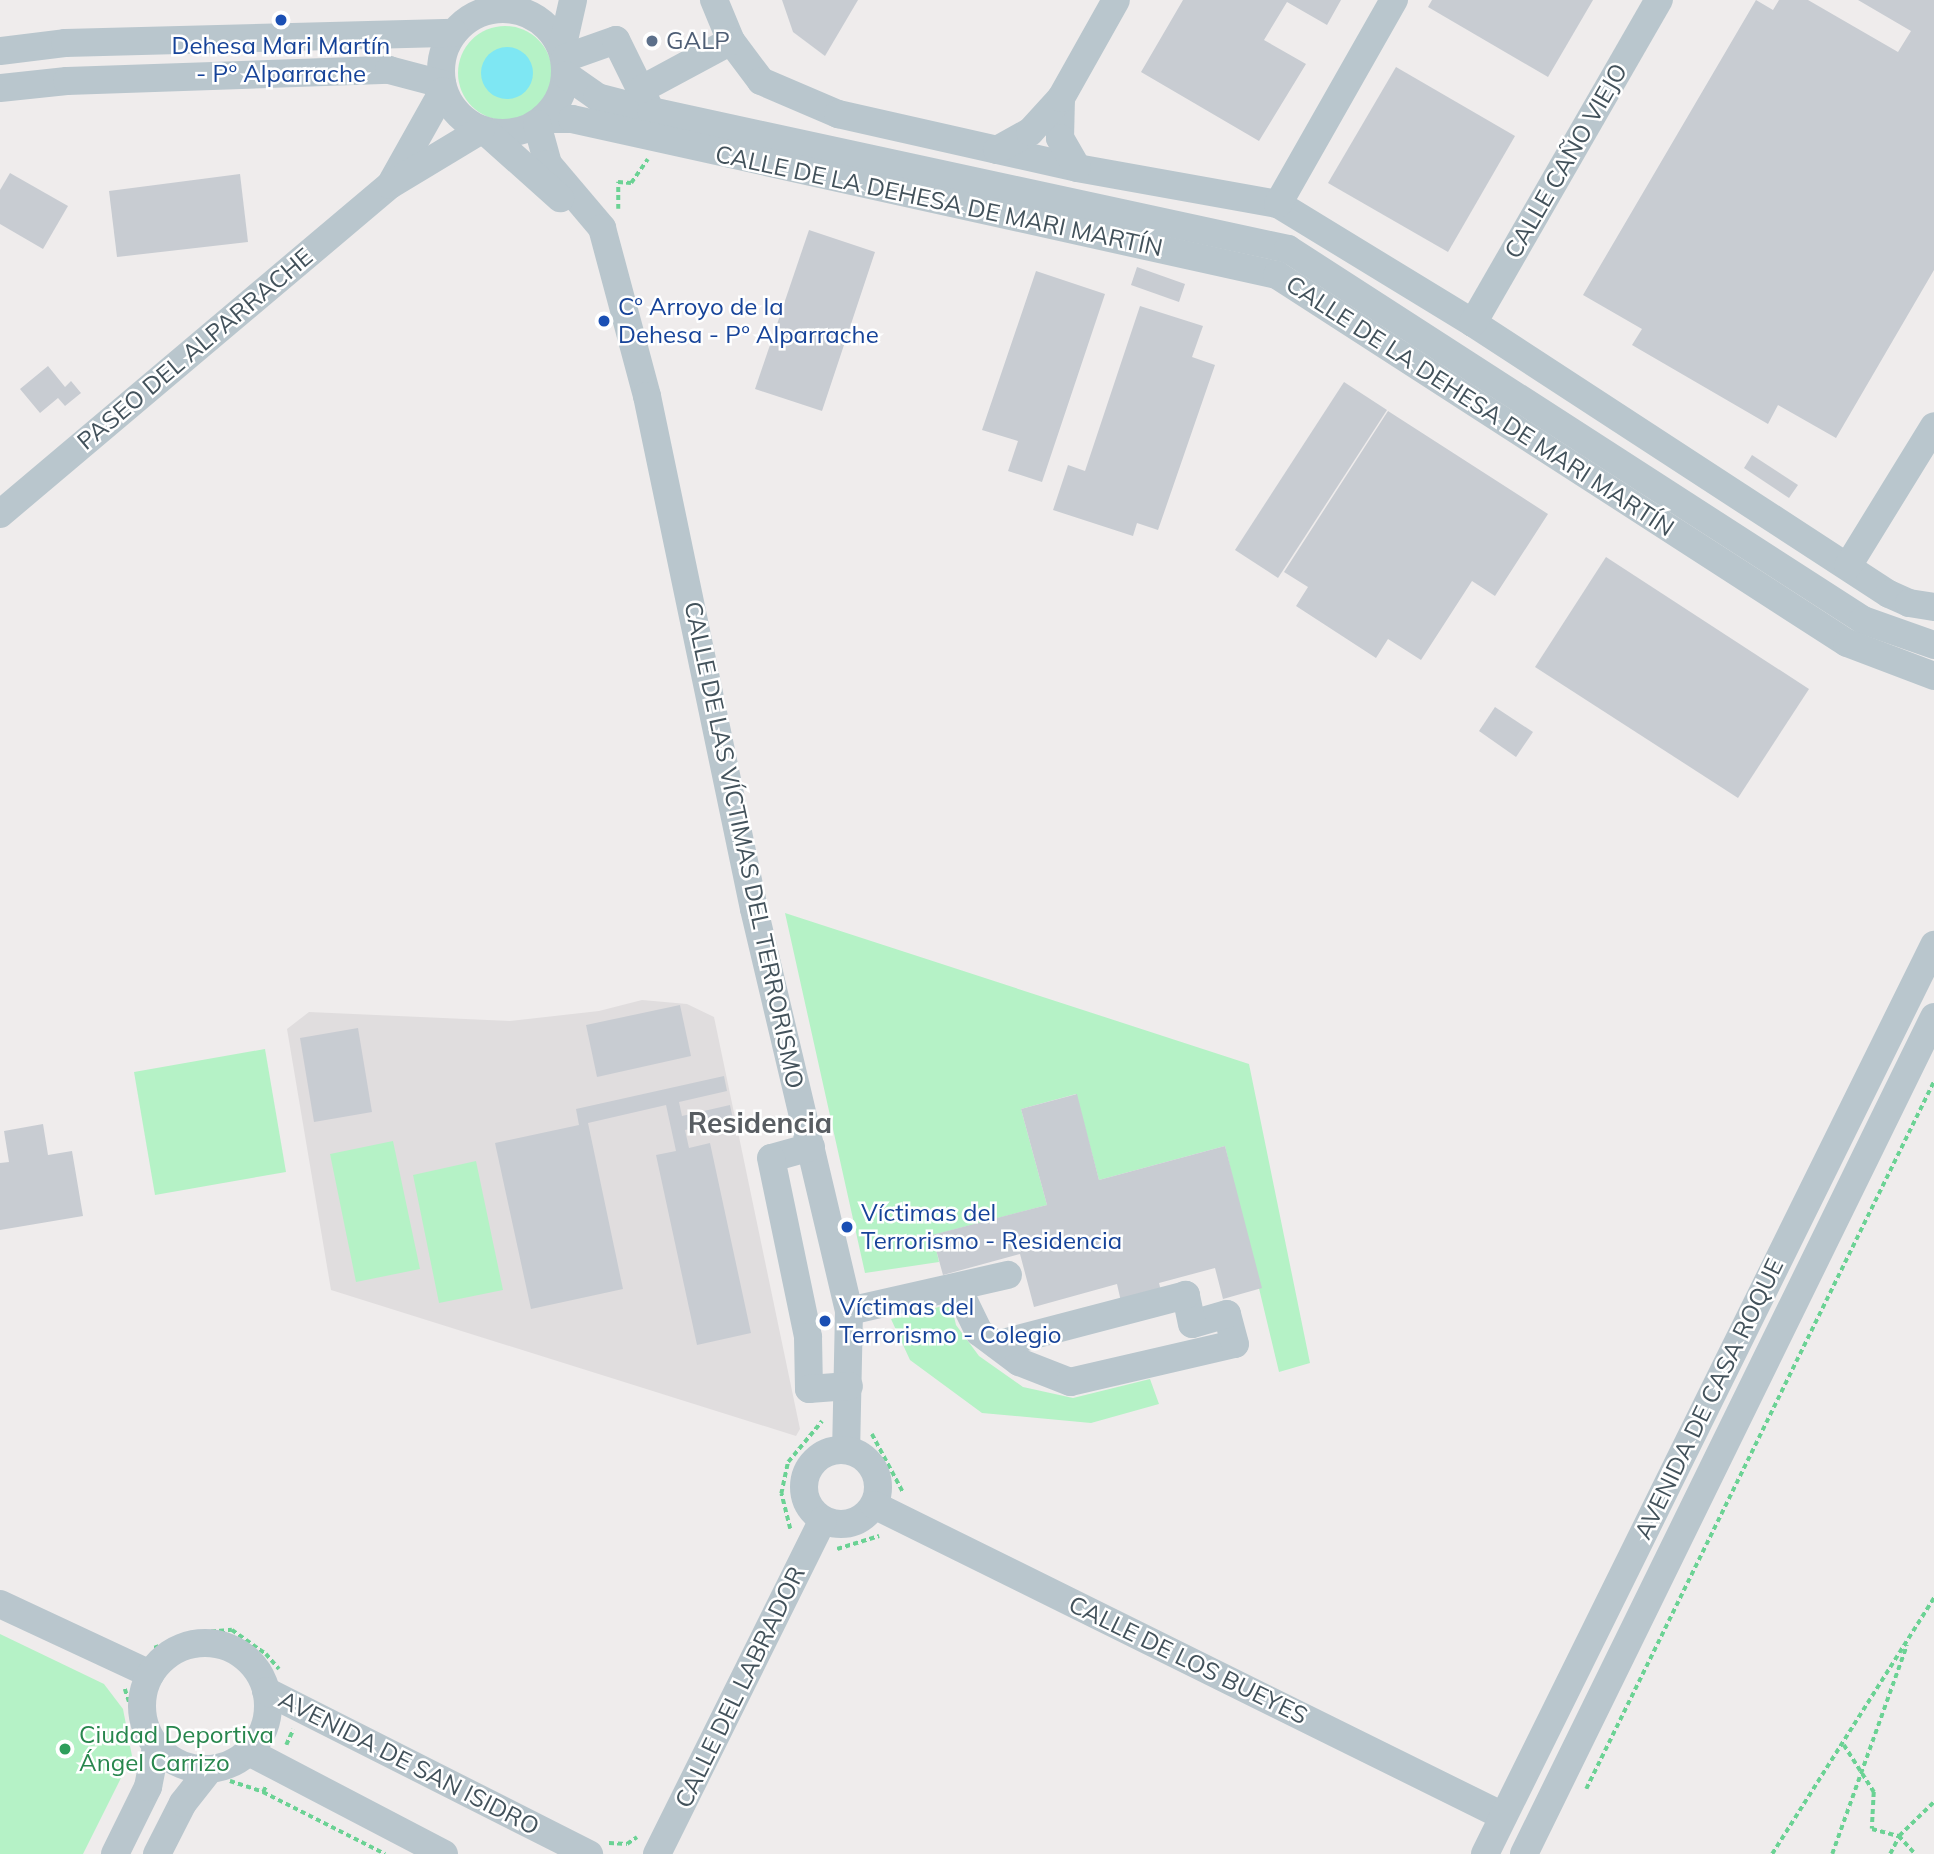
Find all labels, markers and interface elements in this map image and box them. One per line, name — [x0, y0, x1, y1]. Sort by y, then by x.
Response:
marker: Dehesa Mari Martín - Pº Alparrache — [273, 12, 289, 28]
place label: GALP — [666, 27, 730, 55]
place label: Dehesa Mari Martín - Pº Alparrache — [172, 32, 390, 88]
marker: GALP — [644, 33, 660, 49]
street label: CALLE CAÑO VIEJO — [1499, 58, 1633, 264]
street label: CALLE DE LA DEHESA DE MARI MARTÍN — [713, 139, 1165, 263]
street label: PASEO DEL ALPARRACHE — [72, 242, 318, 456]
street label: CALLE DE LA DEHESA DE MARI MARTÍN — [1281, 270, 1679, 542]
place label: Cº Arroyo de la Dehesa - Pº Alparrache — [618, 293, 879, 349]
marker: Cº Arroyo de la Dehesa - Pº Alparrache — [596, 313, 612, 329]
street label: CALLE DE LAS VÍCTIMAS DEL TERRORISMO — [678, 599, 810, 1091]
district label: Residencia — [688, 1106, 832, 1140]
place label: Víctimas del Terrorismo - Residencia — [861, 1199, 1122, 1255]
marker: Víctimas del Terrorismo - Residencia — [839, 1219, 855, 1235]
street label: AVENIDA DE CASA ROQUE — [1628, 1254, 1790, 1544]
place label: Víctimas del Terrorismo - Colegio — [839, 1293, 1062, 1349]
marker: Víctimas del Terrorismo - Colegio — [817, 1313, 833, 1329]
street label: CALLE DEL LABRADOR — [669, 1562, 811, 1812]
street label: CALLE DE LOS BUEYES — [1064, 1590, 1312, 1730]
street label: AVENIDA DE SAN ISIDRO — [274, 1685, 544, 1841]
place label: Ciudad Deportiva Ángel Carrizo — [79, 1721, 274, 1777]
marker: Ciudad Deportiva Ángel Carrizo — [57, 1741, 73, 1757]

